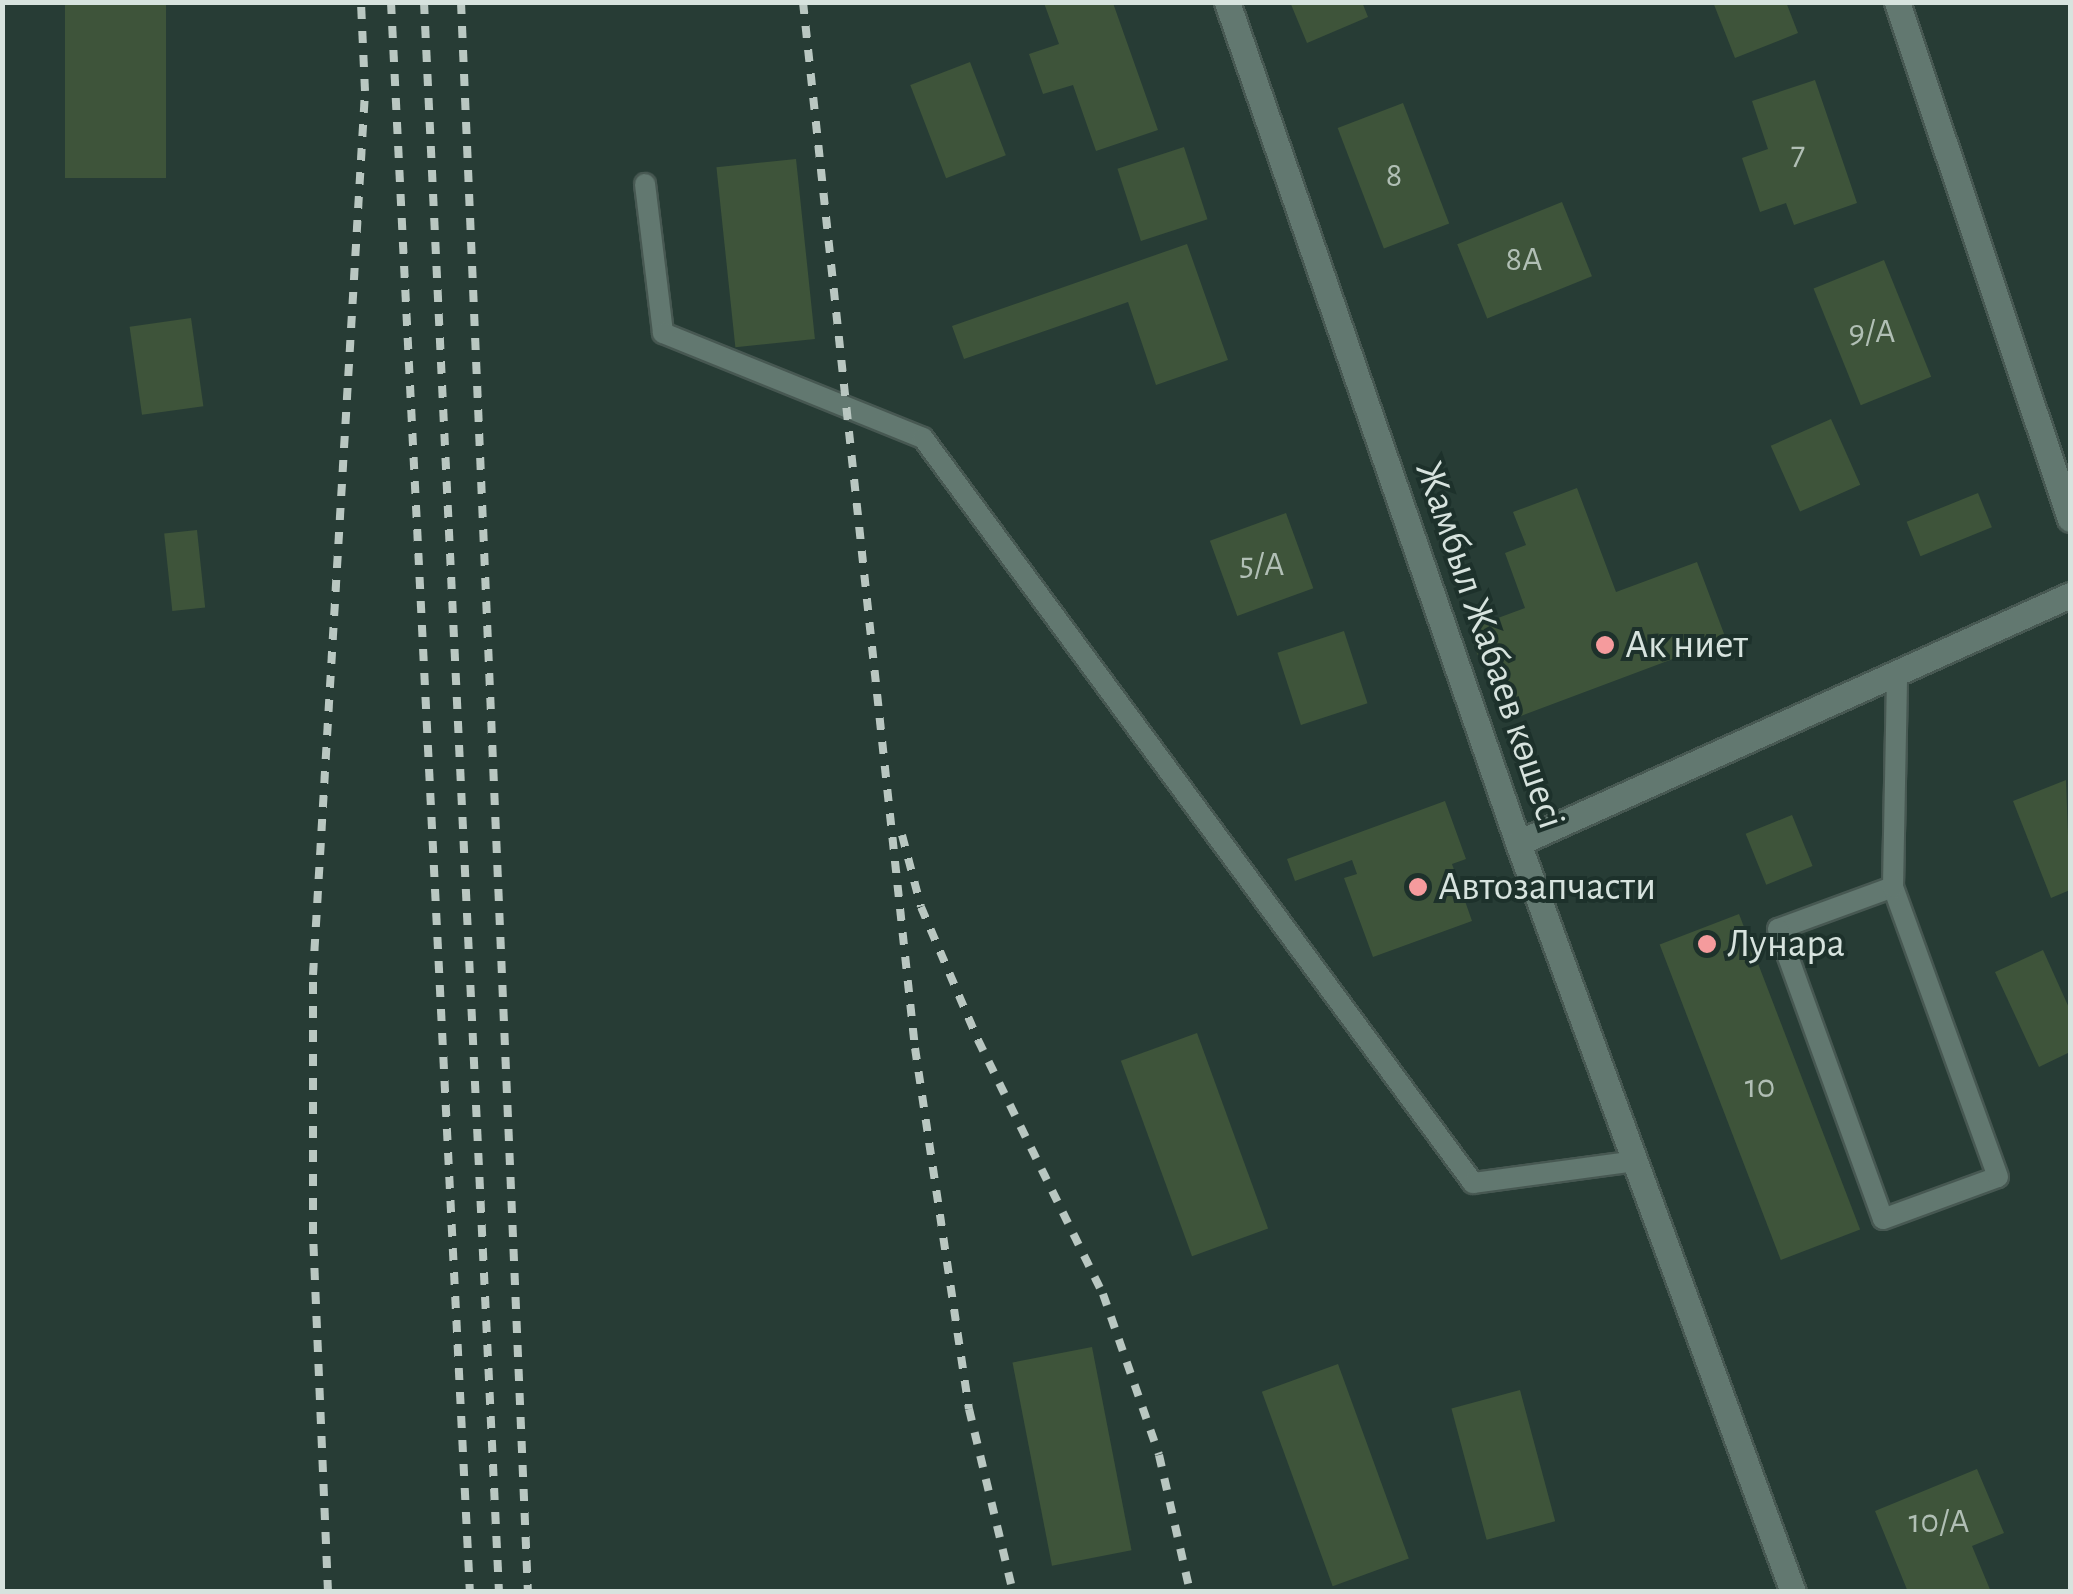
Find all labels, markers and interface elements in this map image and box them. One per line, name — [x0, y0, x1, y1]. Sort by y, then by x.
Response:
house number: 7 — [1791, 133, 1805, 175]
house number: 8 — [1386, 155, 1402, 197]
house number: 8А — [1505, 239, 1543, 281]
house number: 9/А — [1848, 311, 1896, 353]
street label: Жамбыл Жабаев көшесі — [1405, 455, 1575, 835]
house number: 5/А — [1239, 544, 1285, 586]
place label: Ак ниет — [1625, 621, 1748, 669]
marker: Ак ниет — [1594, 634, 1616, 656]
place label: Автозапчасти — [1438, 863, 1656, 911]
marker: Автозапчасти — [1407, 876, 1429, 898]
place label: Лунара — [1727, 920, 1845, 968]
marker: Лунара — [1696, 933, 1718, 955]
house number: 10 — [1745, 1066, 1775, 1108]
house number: 10/А — [1908, 1501, 1970, 1543]

